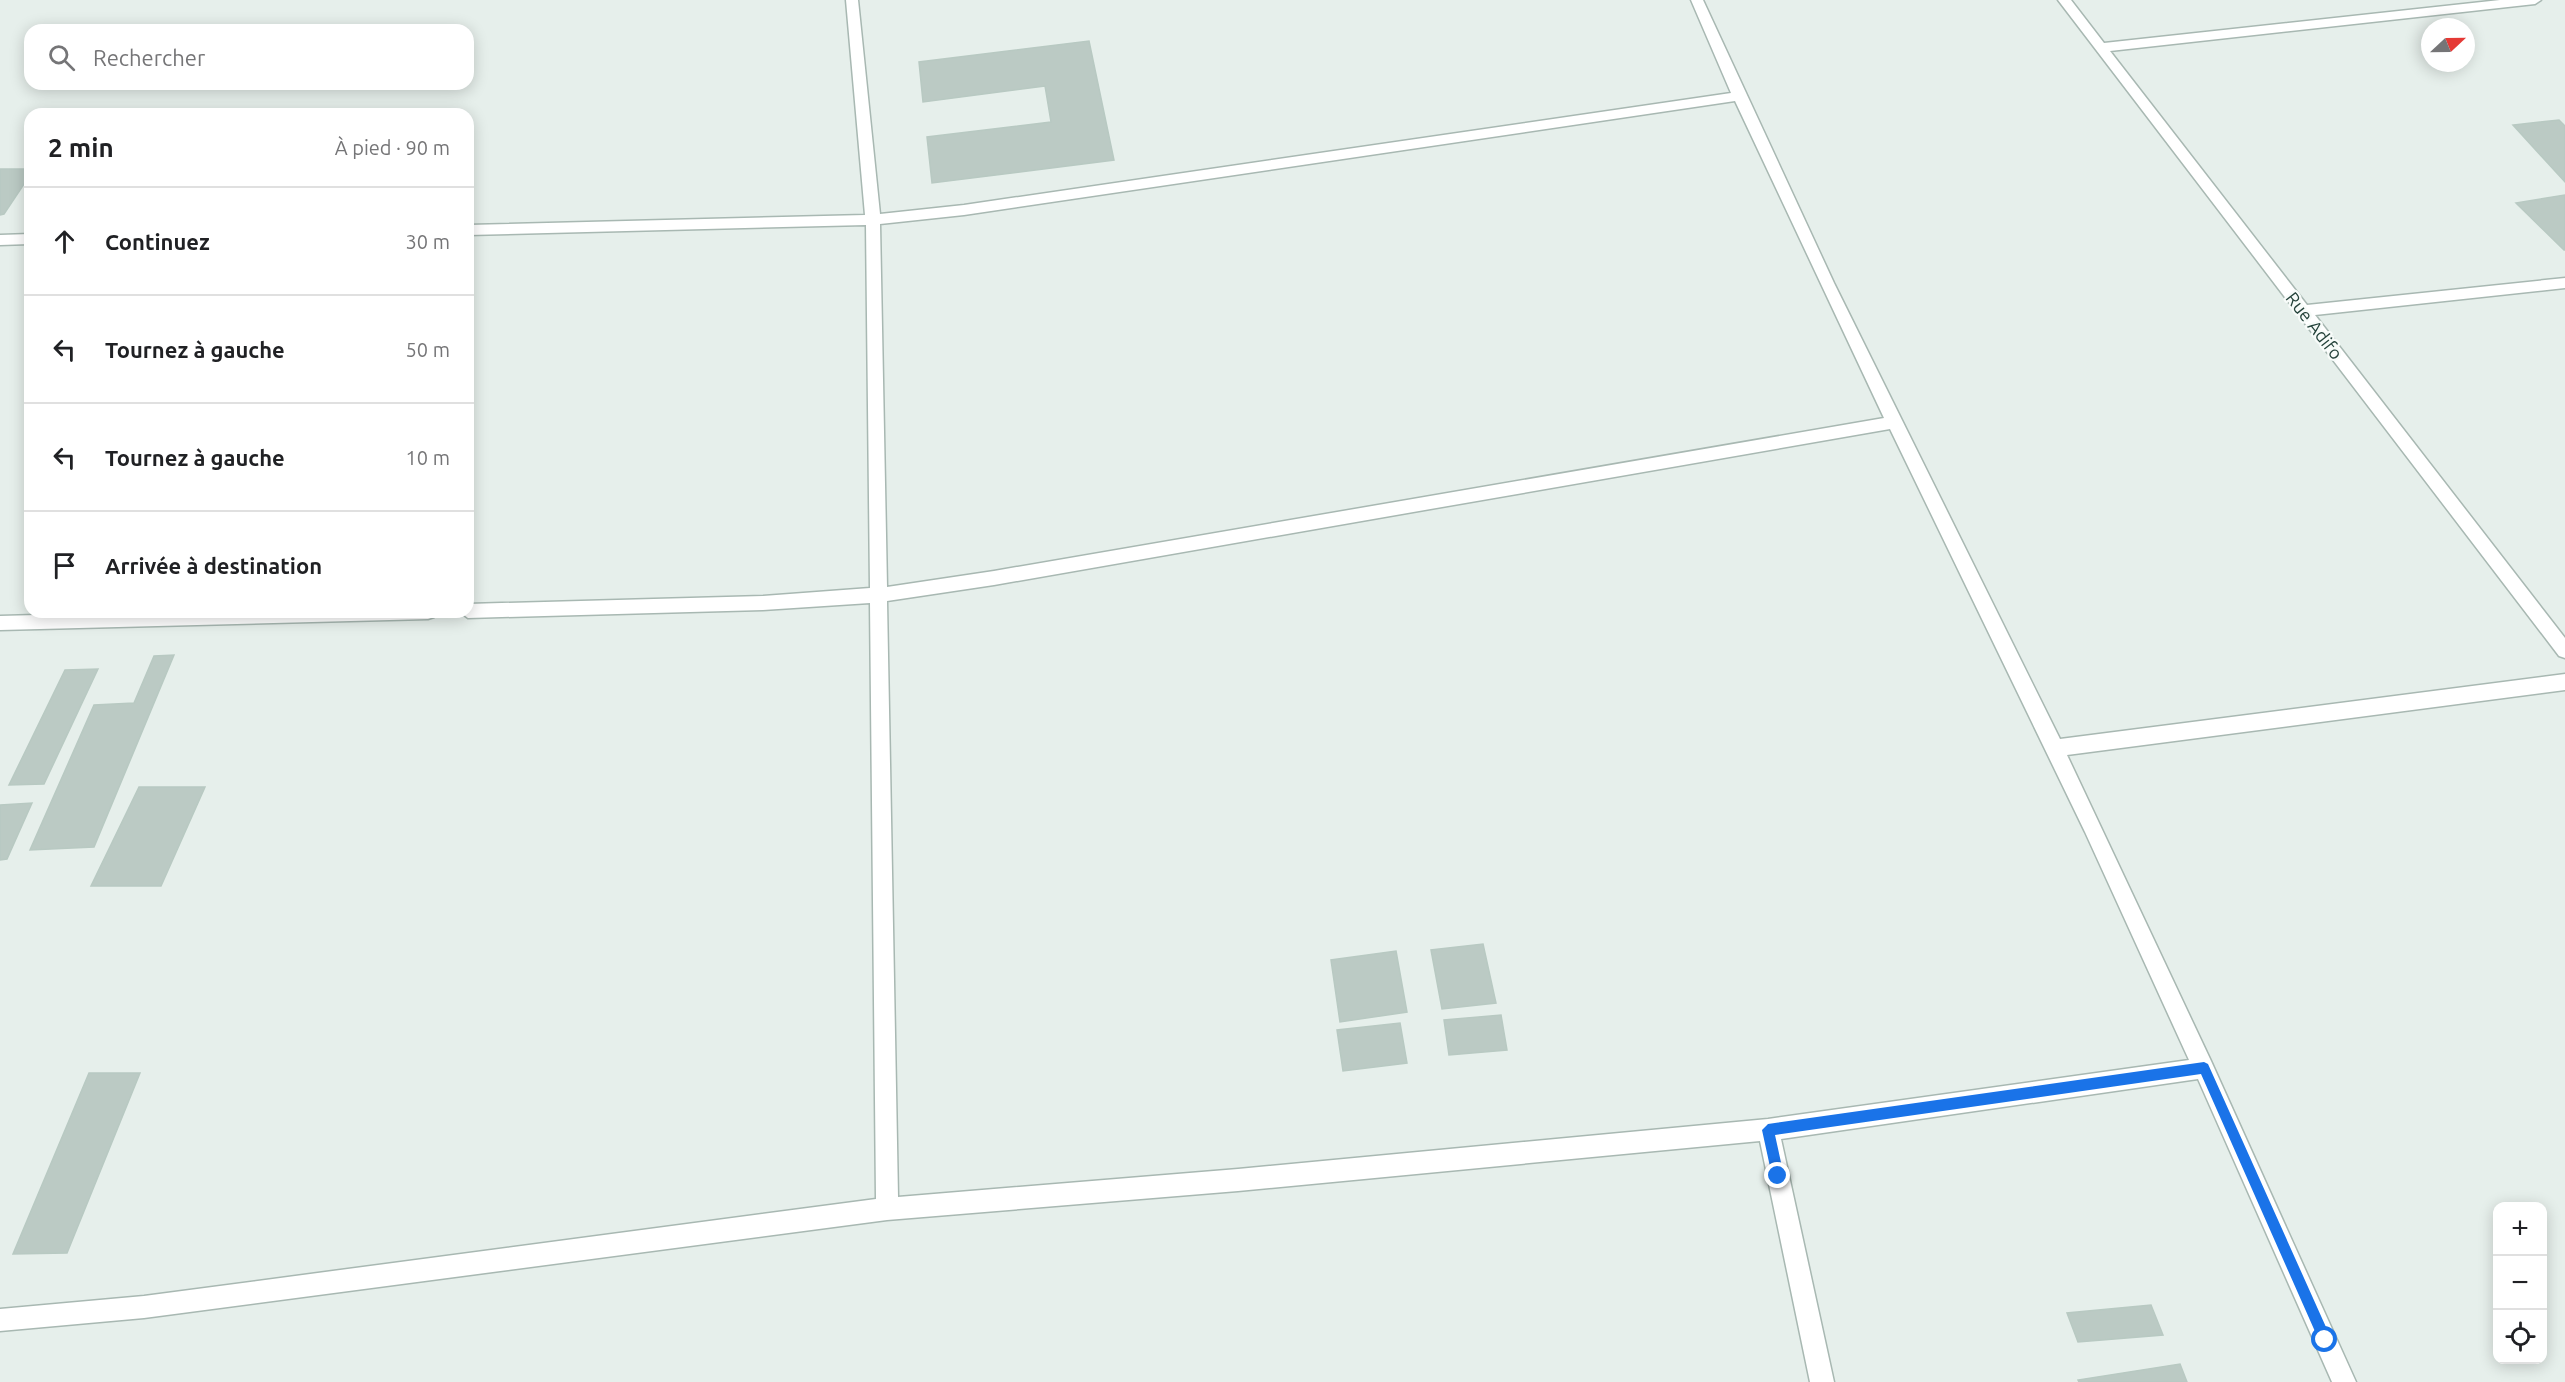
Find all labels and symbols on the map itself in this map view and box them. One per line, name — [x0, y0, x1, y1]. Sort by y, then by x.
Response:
north arrow — [2421, 18, 2475, 72]
street label: Rue Adifo — [2282, 288, 2347, 363]
route end — [1764, 1162, 1790, 1188]
route start — [2311, 1326, 2337, 1352]

